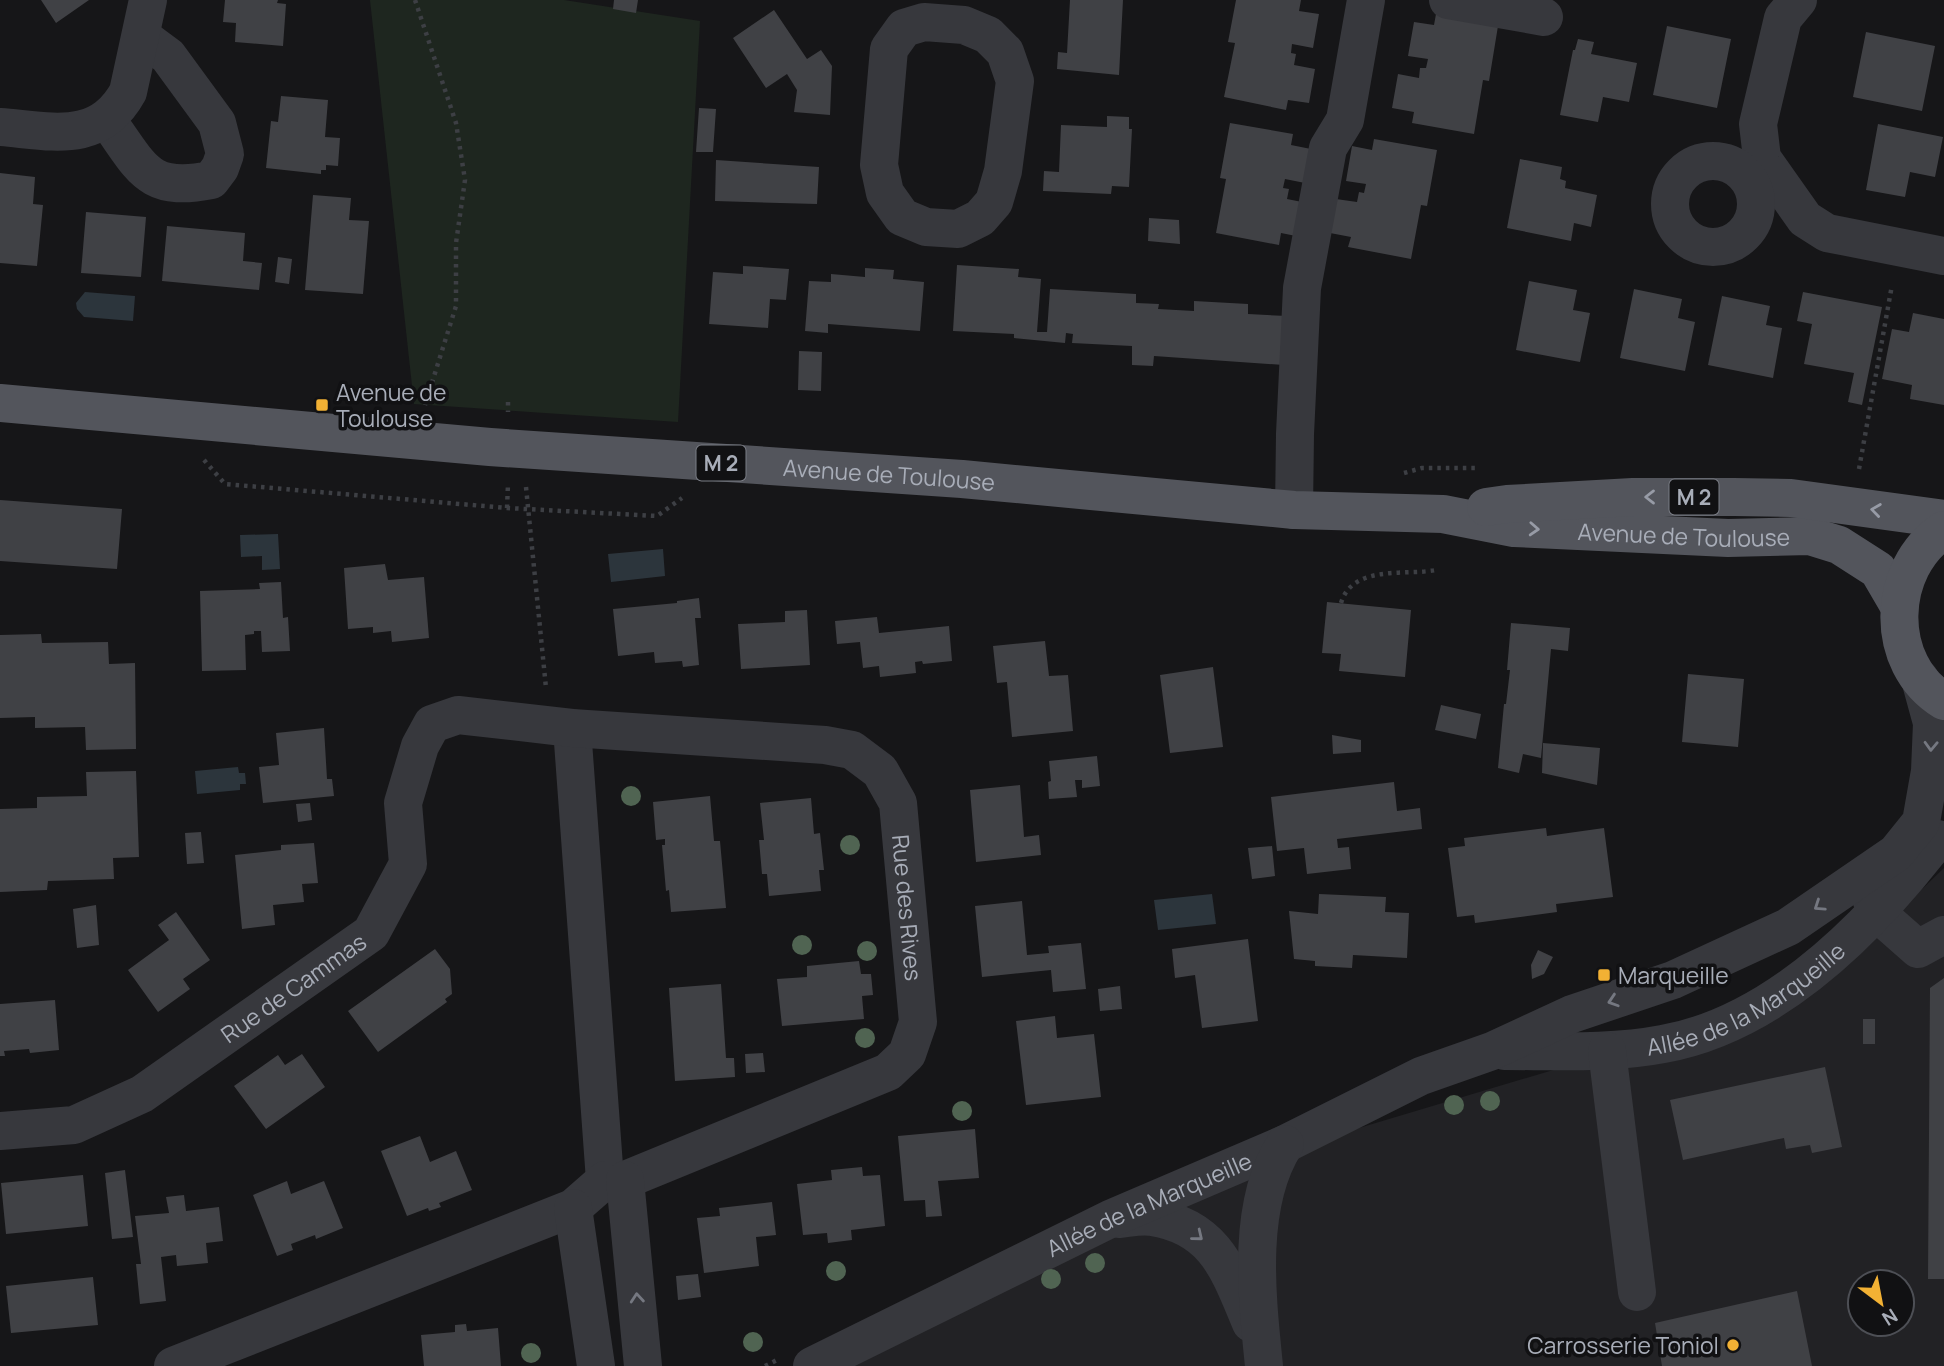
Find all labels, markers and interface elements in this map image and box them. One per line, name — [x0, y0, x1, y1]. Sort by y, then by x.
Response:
place label: Avenue de Toulouse — [336, 376, 446, 434]
marker: Avenue de Toulouse — [314, 397, 330, 413]
road number: M 2 — [696, 446, 746, 480]
street label: Avenue de Toulouse — [782, 451, 997, 498]
road number: M 2 — [1670, 480, 1718, 514]
one-way arrow — [1644, 489, 1654, 505]
one-way arrow — [1870, 503, 1882, 518]
street label: Avenue de Toulouse — [1577, 515, 1790, 554]
one-way arrow — [1529, 521, 1540, 536]
one-way arrow — [1924, 741, 1939, 752]
street label: Rue des Rives — [885, 833, 930, 982]
one-way arrow — [1814, 898, 1827, 910]
street label: Rue de Cammas — [214, 925, 373, 1050]
street label: Allée de la Marqueille — [1644, 935, 1852, 1063]
place label: Marqueille — [1618, 959, 1729, 991]
marker: Marqueille — [1596, 967, 1612, 983]
one-way arrow — [1607, 992, 1619, 1007]
street label: Allée de la Marqueille — [1041, 1144, 1257, 1264]
one-way arrow — [1190, 1228, 1203, 1241]
north arrow — [1846, 1268, 1916, 1338]
one-way arrow — [629, 1292, 644, 1304]
text: N — [1877, 1303, 1903, 1332]
place label: Carrosserie Toniol — [1527, 1329, 1719, 1361]
marker: Carrosserie Toniol — [1725, 1337, 1741, 1353]

